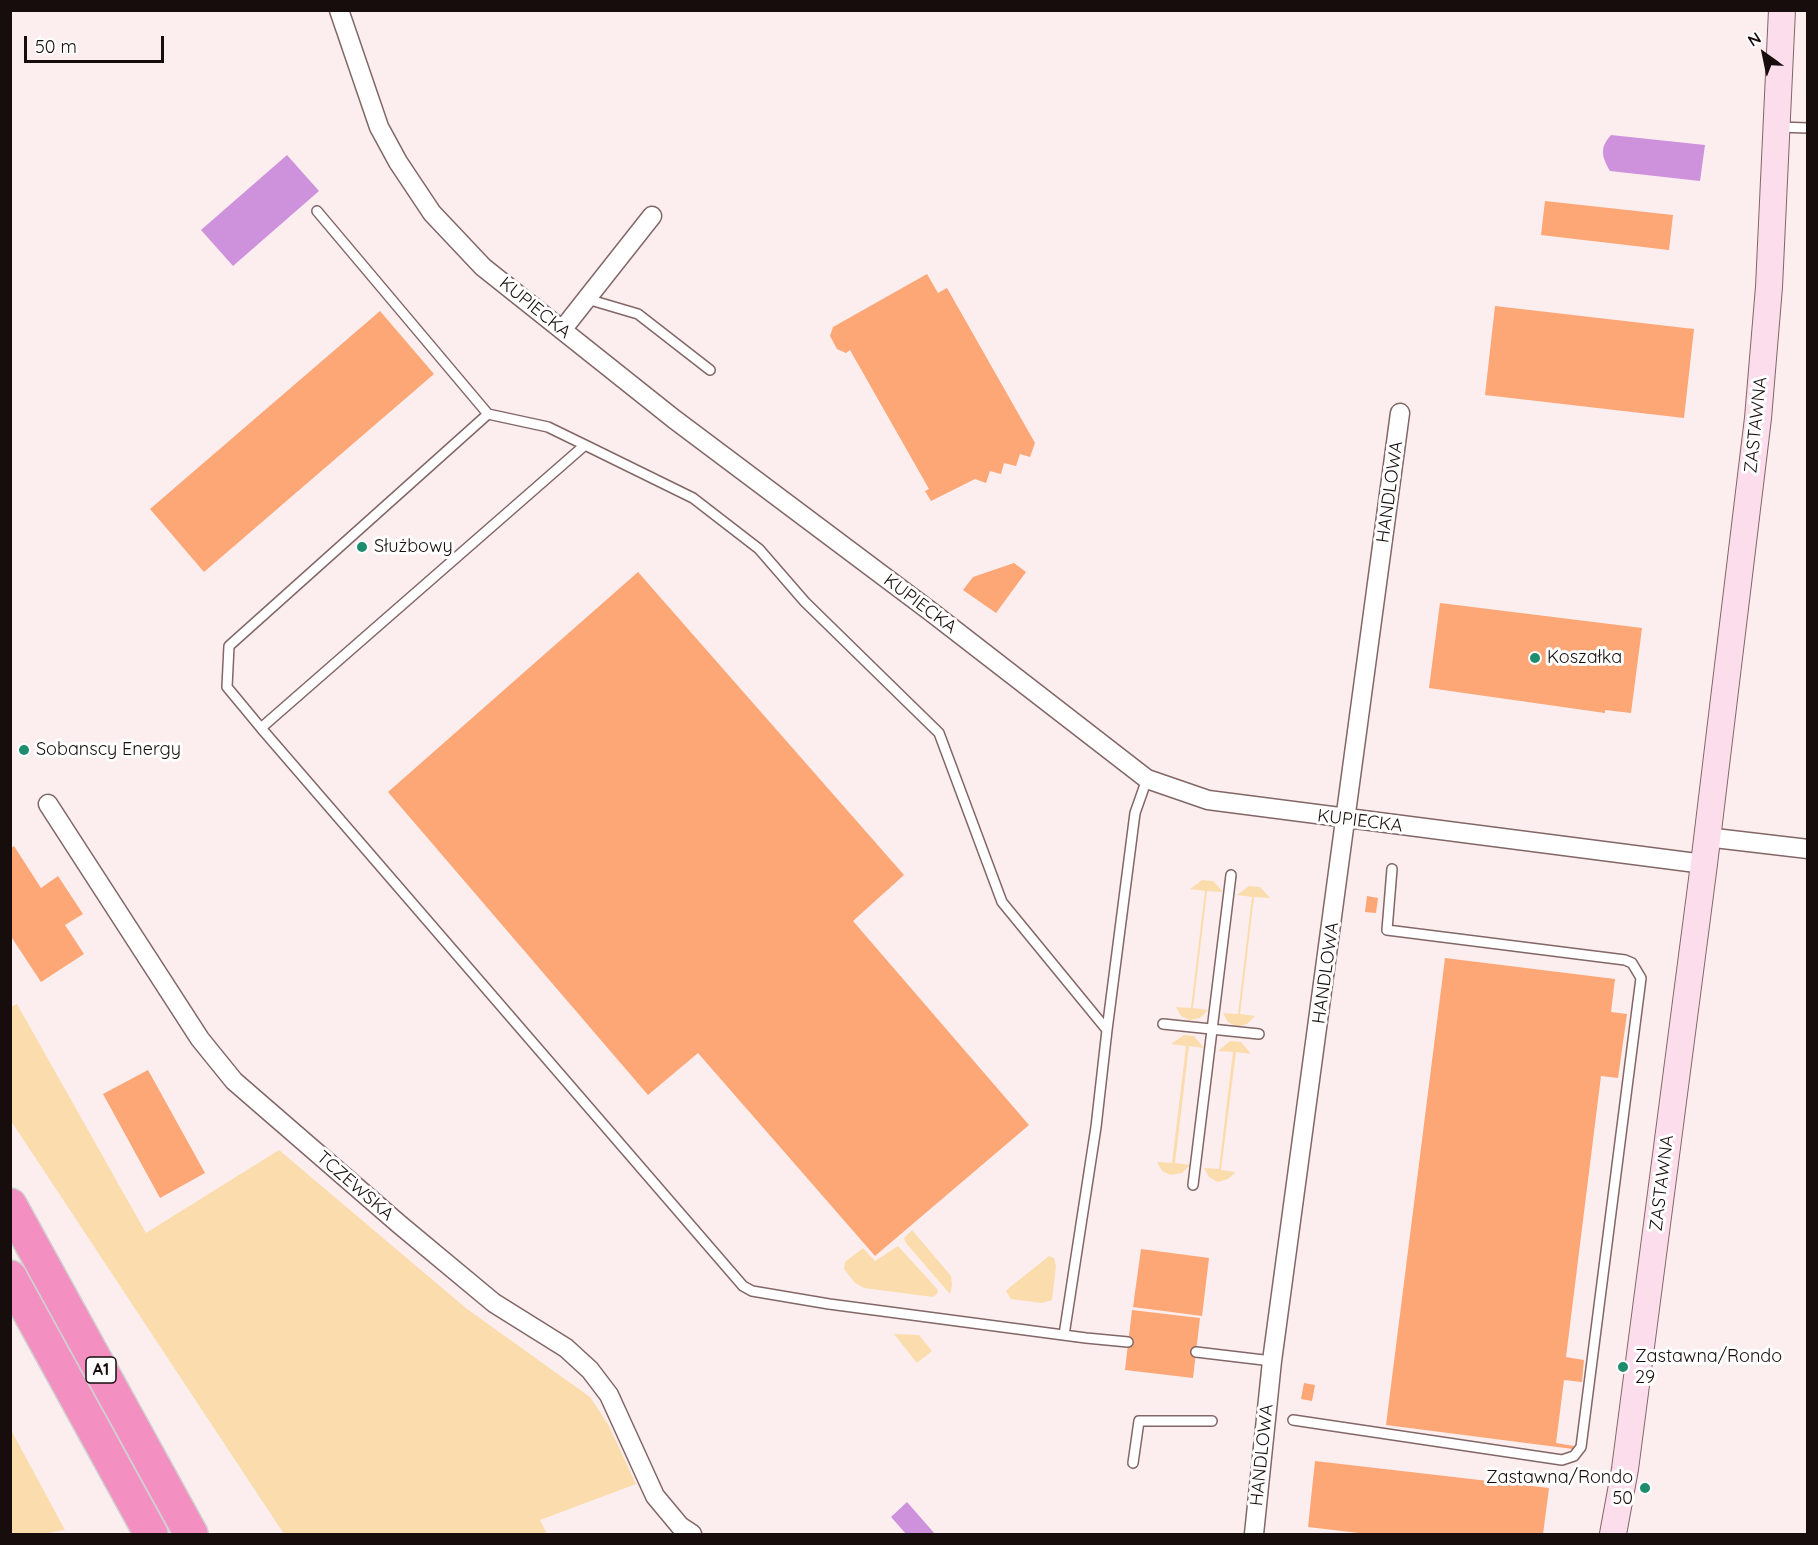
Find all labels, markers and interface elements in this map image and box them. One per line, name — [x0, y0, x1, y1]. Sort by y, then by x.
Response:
scale bar — [27, 24, 166, 62]
north arrow — [1734, 24, 1794, 84]
text: N — [1744, 27, 1765, 50]
text: 50 m — [35, 35, 77, 58]
street label: KUPIECKA — [495, 273, 575, 343]
street label: ZASTAWNA — [1740, 376, 1772, 474]
street label: HANDLOWA — [1372, 440, 1408, 544]
place label: Służbowy — [374, 536, 453, 558]
marker: Służbowy — [355, 540, 369, 554]
street label: KUPIECKA — [879, 570, 961, 638]
place label: Koszałka — [1547, 647, 1622, 669]
marker: Koszałka — [1528, 651, 1542, 665]
place label: Sobanscy Energy — [36, 739, 181, 761]
marker: Sobanscy Energy — [17, 743, 31, 757]
street label: KUPIECKA — [1316, 805, 1404, 837]
street label: HANDLOWA — [1308, 921, 1344, 1025]
street label: ZASTAWNA — [1645, 1134, 1679, 1232]
street label: TCZEWSKA — [312, 1147, 398, 1225]
place label: Zastawna/Rondo 29 — [1635, 1346, 1782, 1388]
road number: A1 — [86, 1357, 116, 1383]
marker: Zastawna/Rondo 29 — [1616, 1360, 1630, 1374]
street label: HANDLOWA — [1246, 1403, 1278, 1507]
place label: Zastawna/Rondo 50 — [1486, 1467, 1633, 1510]
marker: Zastawna/Rondo 50 — [1638, 1481, 1652, 1495]

